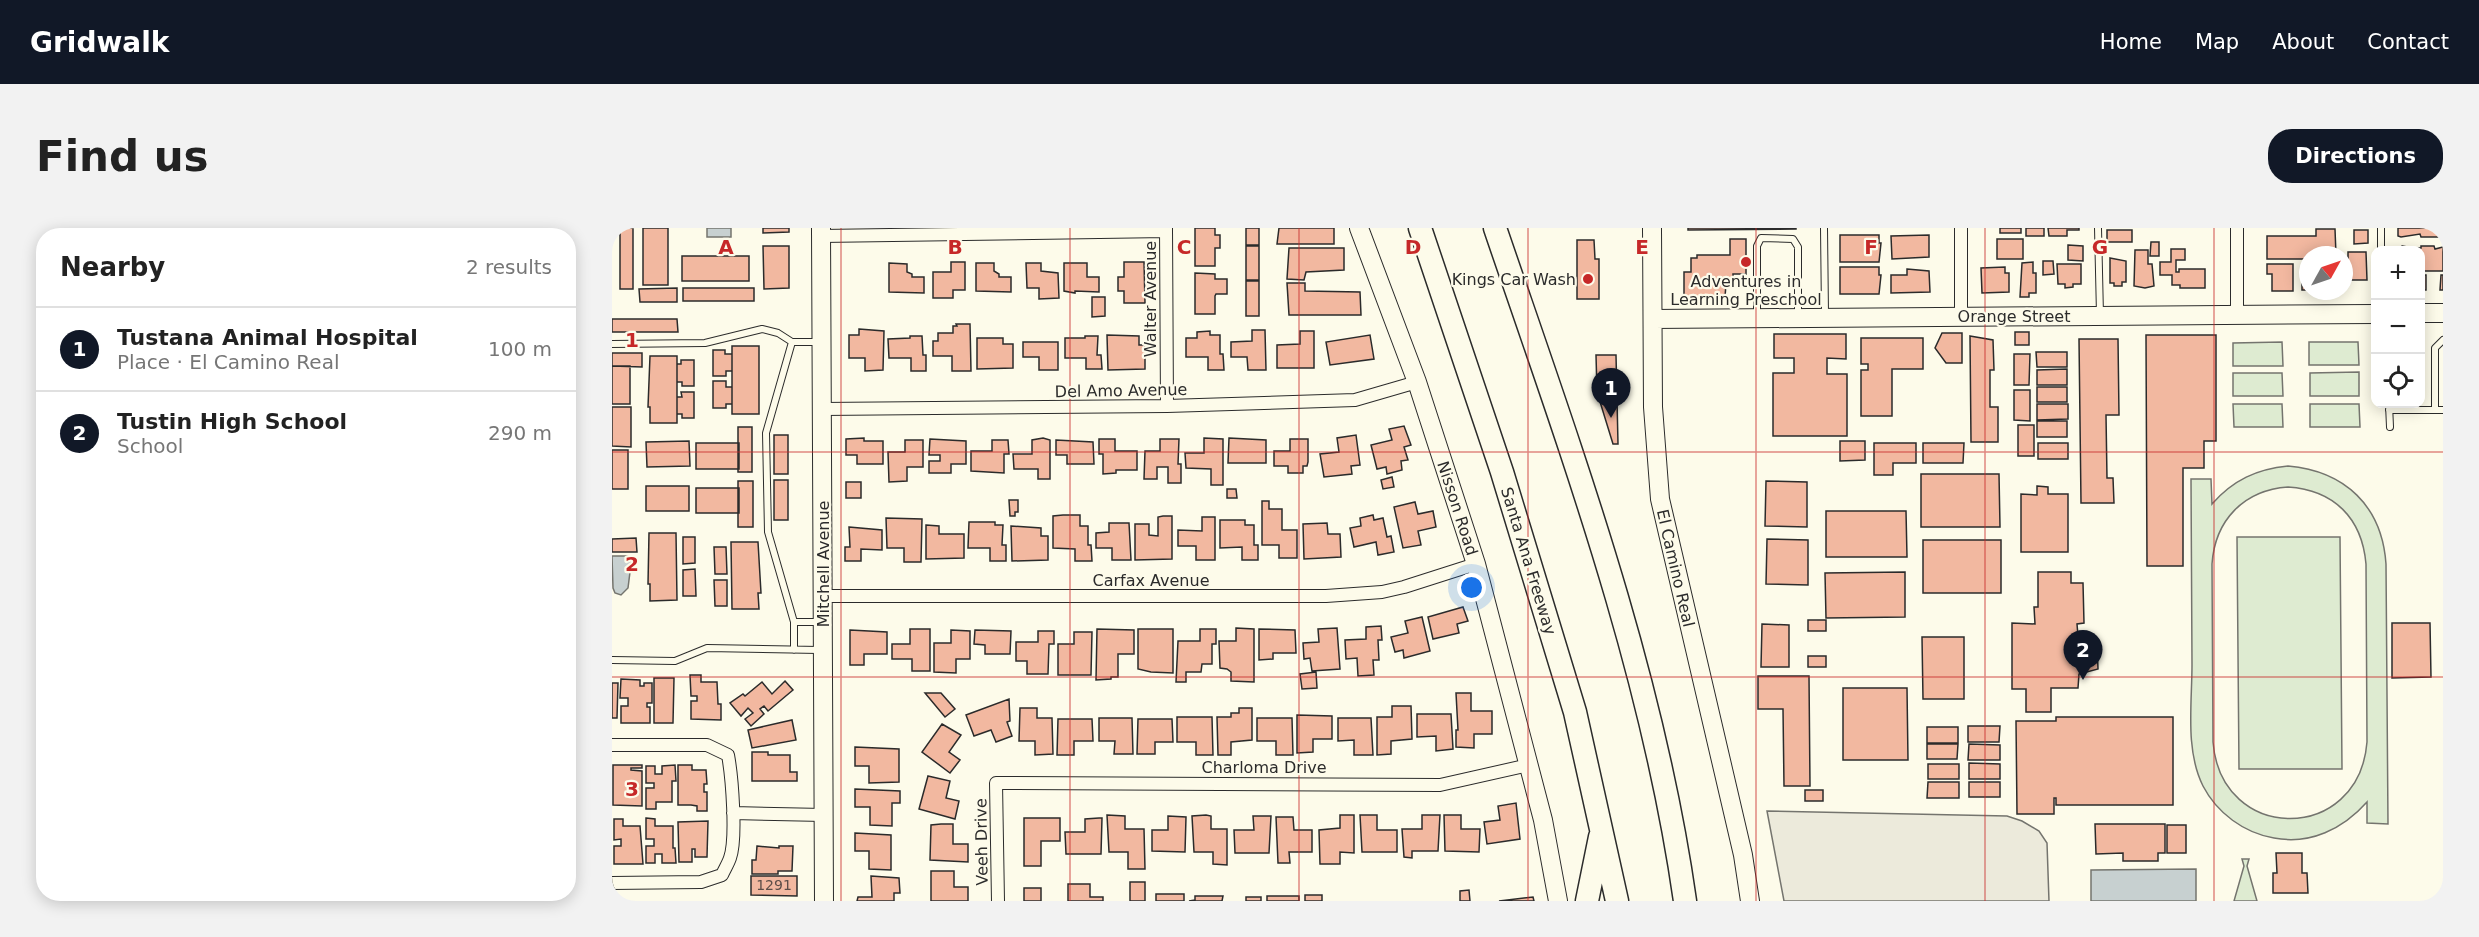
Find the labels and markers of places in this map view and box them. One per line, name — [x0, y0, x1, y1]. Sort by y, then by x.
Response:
marker: Adventures in Learning Preschool — [1739, 255, 1753, 269]
place label: Kings Car Wash — [1452, 270, 1576, 289]
marker: Kings Car Wash — [1581, 272, 1595, 286]
place label: Adventures in Learning Preschool — [1670, 272, 1822, 309]
pin: 1 — [1592, 368, 1630, 418]
pin: 2 — [2064, 630, 2102, 680]

